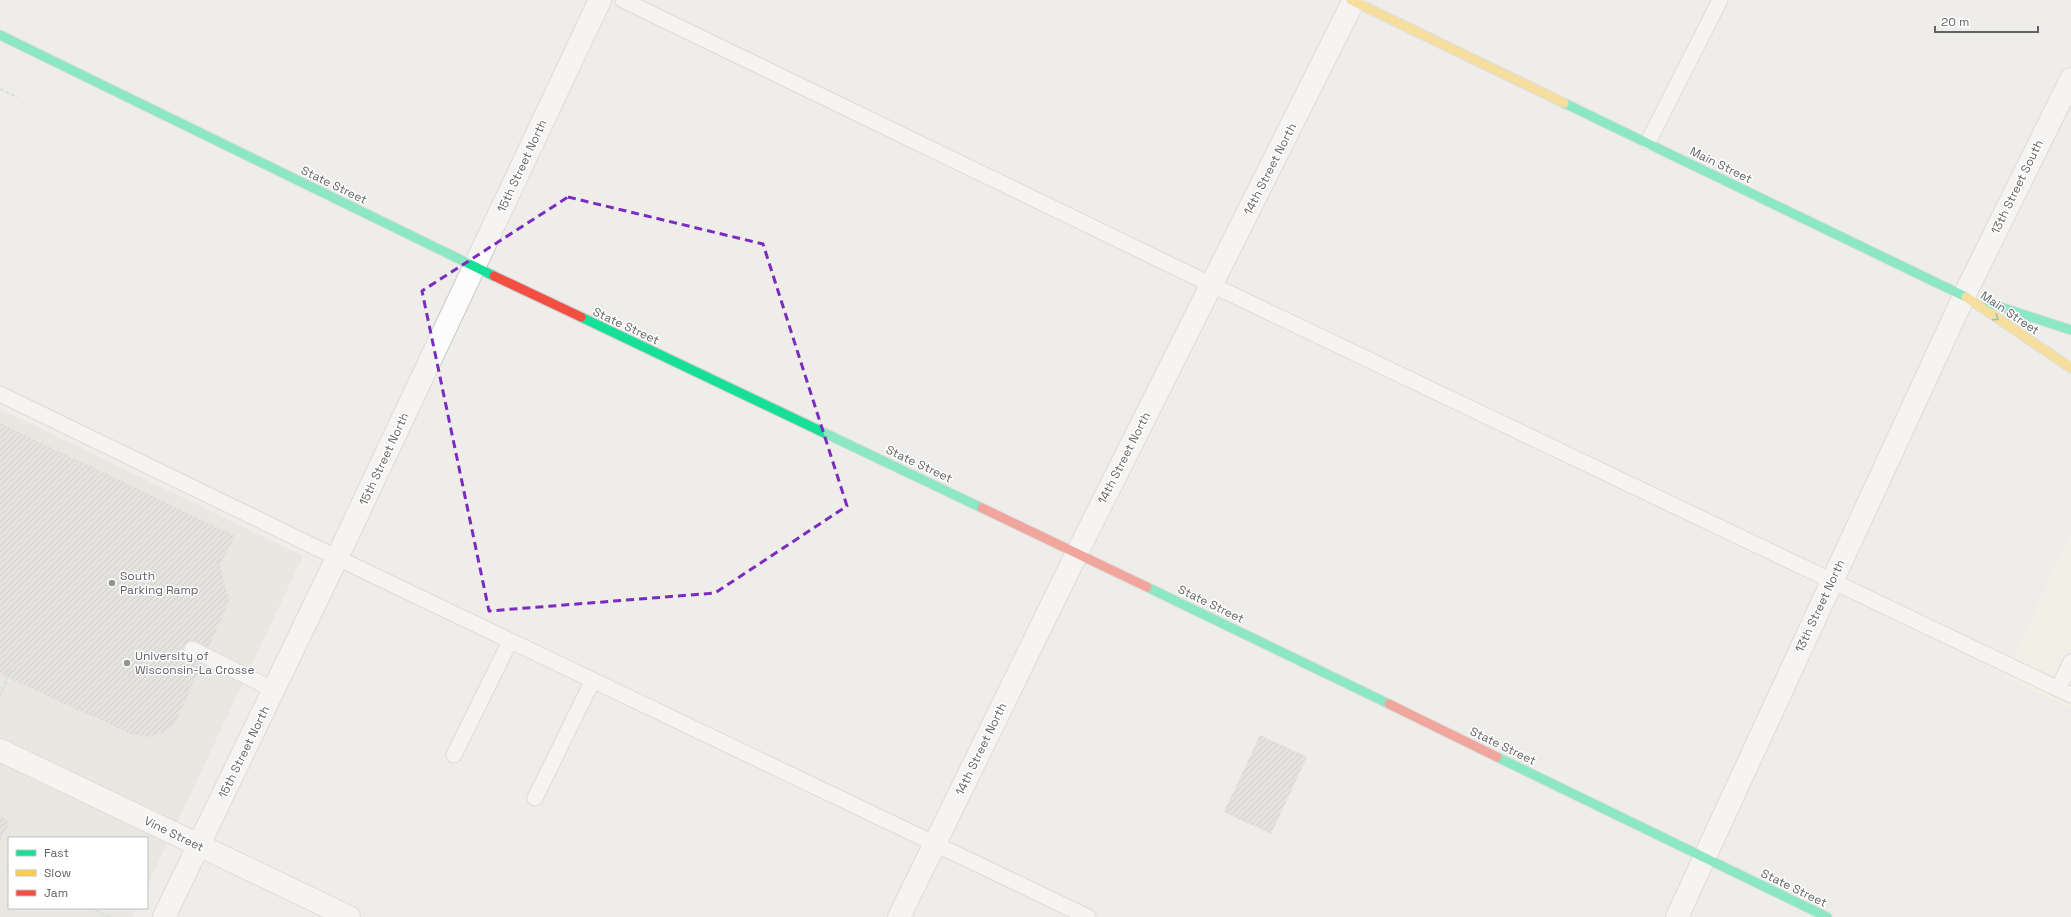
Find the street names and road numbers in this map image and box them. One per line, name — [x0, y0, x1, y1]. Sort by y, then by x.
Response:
street label: 15th Street North — [493, 117, 551, 215]
street label: 14th Street North — [1240, 120, 1300, 218]
street label: 13th Street South — [1987, 137, 2047, 237]
street label: Main Street — [1687, 143, 1755, 187]
street label: State Street — [298, 162, 370, 208]
street label: Main Street — [1978, 288, 2042, 338]
street label: State Street — [590, 304, 662, 348]
street label: 14th Street North — [1094, 409, 1154, 507]
street label: 15th Street North — [355, 410, 413, 508]
street label: State Street — [883, 442, 955, 486]
street label: 13th Street North — [1791, 557, 1849, 655]
street label: State Street — [1175, 581, 1247, 627]
street label: 14th Street North — [952, 700, 1010, 798]
street label: 15th Street North — [215, 703, 273, 801]
street label: State Street — [1467, 723, 1539, 769]
street label: Vine Street — [141, 813, 207, 855]
street label: State Street — [1758, 865, 1830, 911]

